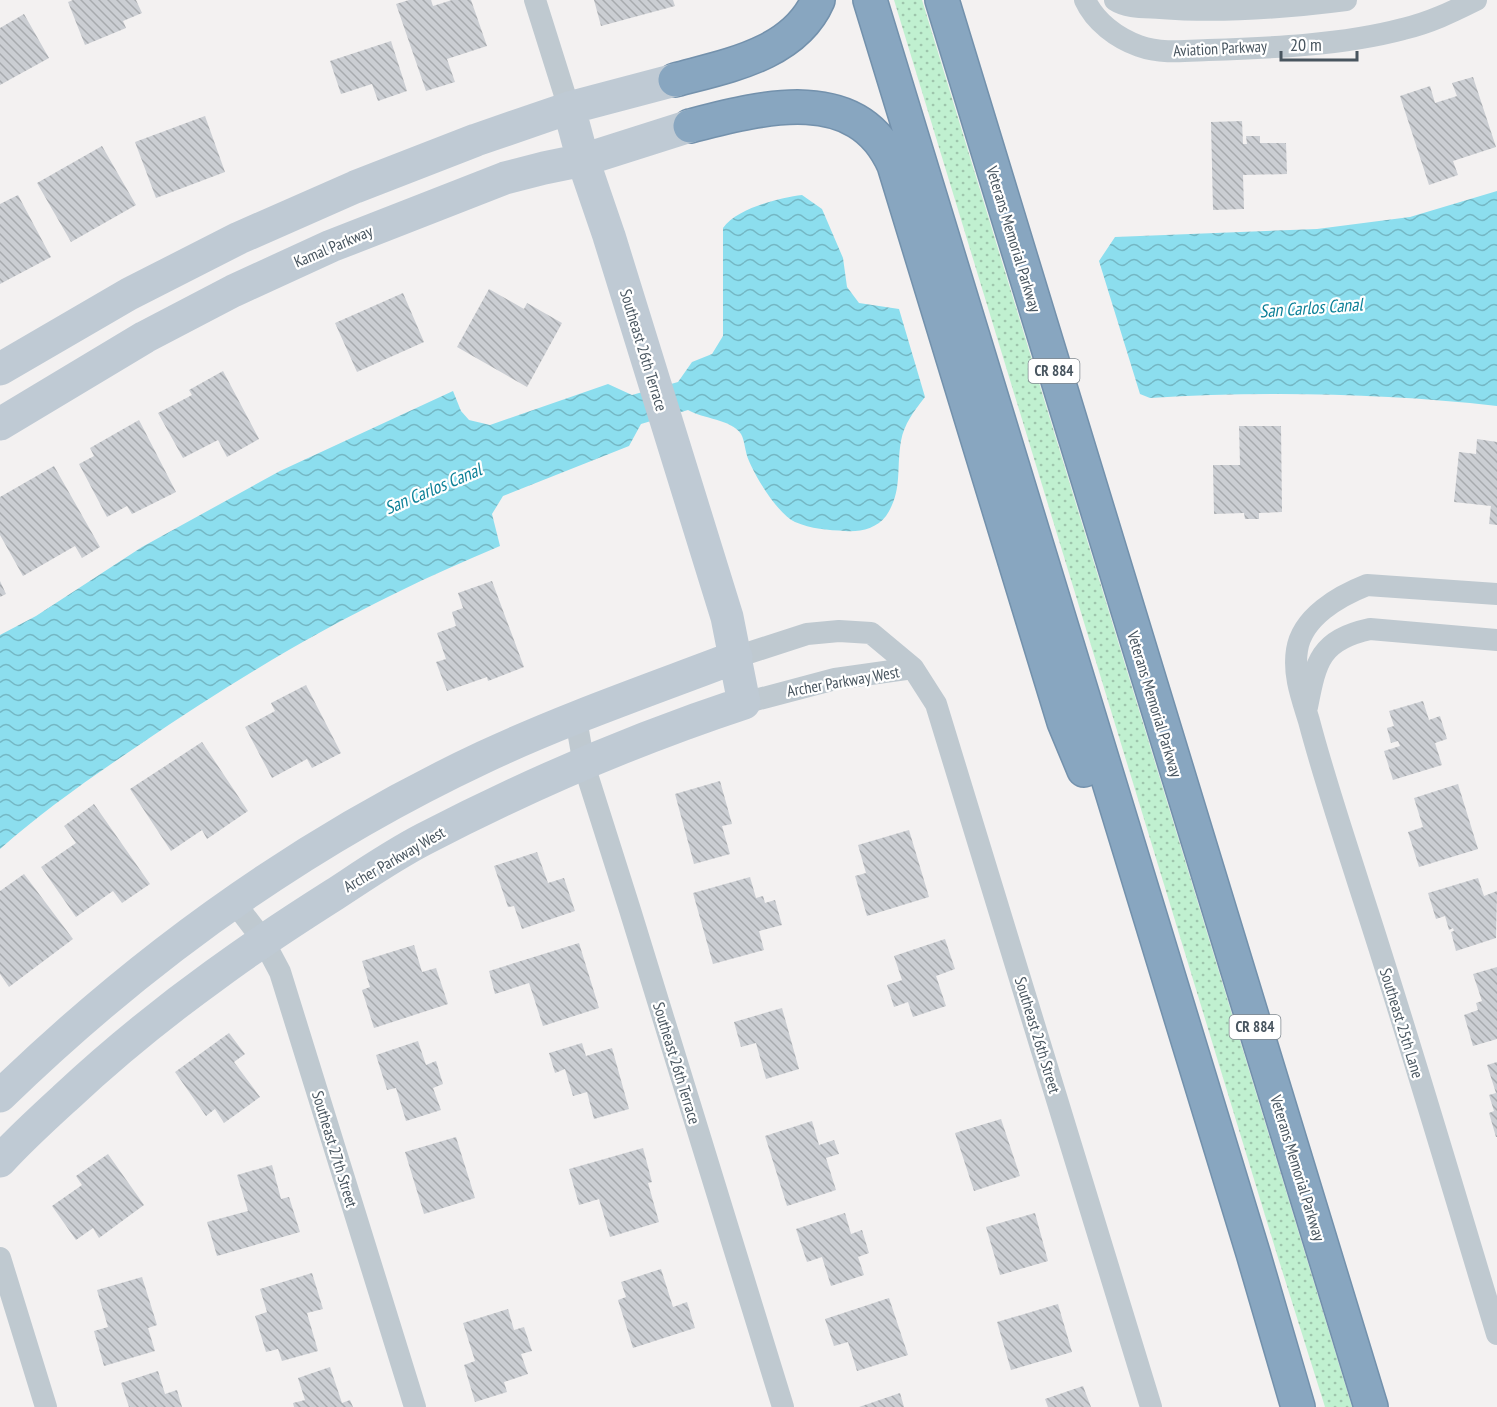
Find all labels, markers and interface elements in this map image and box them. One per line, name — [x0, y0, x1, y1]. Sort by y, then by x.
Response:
scale bar — [1281, 24, 1358, 62]
text: 20 m — [1290, 33, 1322, 56]
street label: Aviation Parkway — [1173, 36, 1267, 60]
street label: Veterans Memorial Parkway — [982, 163, 1046, 315]
street label: Kamal Parkway — [291, 220, 375, 272]
street label: Southeast 26th Terrace — [616, 287, 672, 413]
water label: San Carlos Canal — [1259, 292, 1365, 323]
road number: CR 884 — [1028, 359, 1080, 383]
water label: San Carlos Canal — [381, 457, 486, 519]
street label: Veterans Memorial Parkway — [1123, 628, 1187, 780]
street label: Archer Parkway West — [785, 661, 901, 701]
street label: Archer Parkway West — [340, 822, 449, 896]
street label: Southeast 25th Lane — [1376, 966, 1428, 1080]
street label: Southeast 26th Street — [1011, 974, 1065, 1096]
street label: Southeast 26th Terrace — [649, 1000, 705, 1126]
road number: CR 884 — [1230, 1015, 1280, 1039]
street label: Southeast 27th Street — [308, 1088, 362, 1210]
street label: Veterans Memorial Parkway — [1266, 1092, 1330, 1244]

